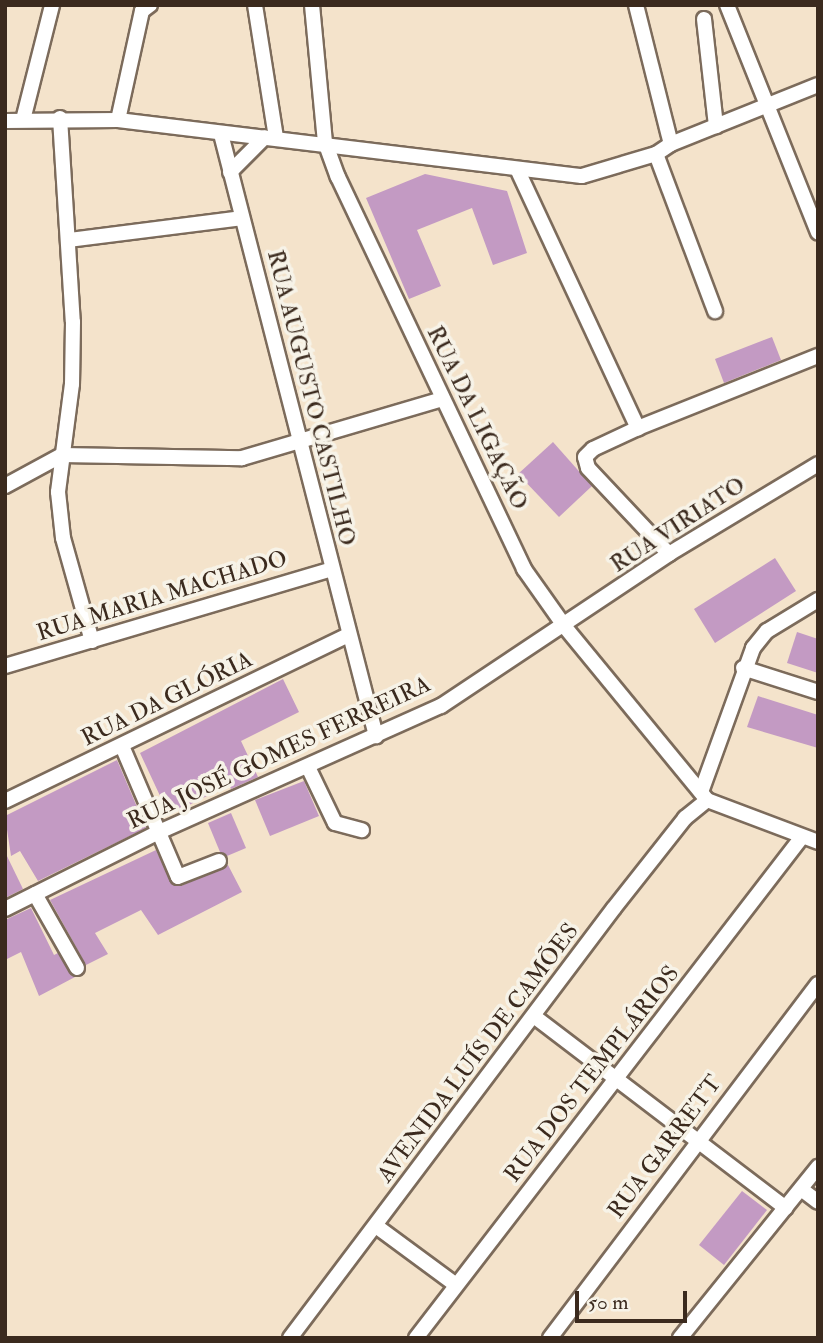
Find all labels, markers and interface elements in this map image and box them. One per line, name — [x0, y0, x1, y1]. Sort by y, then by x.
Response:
street label: RUA AUGUSTO CASTILHO — [261, 247, 361, 549]
street label: RUA DA LIGAÇÃO — [421, 322, 533, 514]
street label: RUA VIRIATO — [606, 471, 750, 579]
street label: RUA MARIA MACHADO — [34, 545, 290, 647]
street label: RUA DA GLÓRIA — [77, 646, 257, 752]
street label: RUA JOSÉ GOMES FERREIRA — [123, 671, 435, 835]
street label: AVENIDA LUÍS DE CAMÕES — [371, 918, 585, 1188]
street label: RUA DOS TEMPLÁRIOS — [499, 960, 685, 1188]
street label: RUA GARRETT — [602, 1070, 728, 1224]
scale bar — [578, 1276, 690, 1320]
text: 50 m — [588, 1289, 629, 1316]

